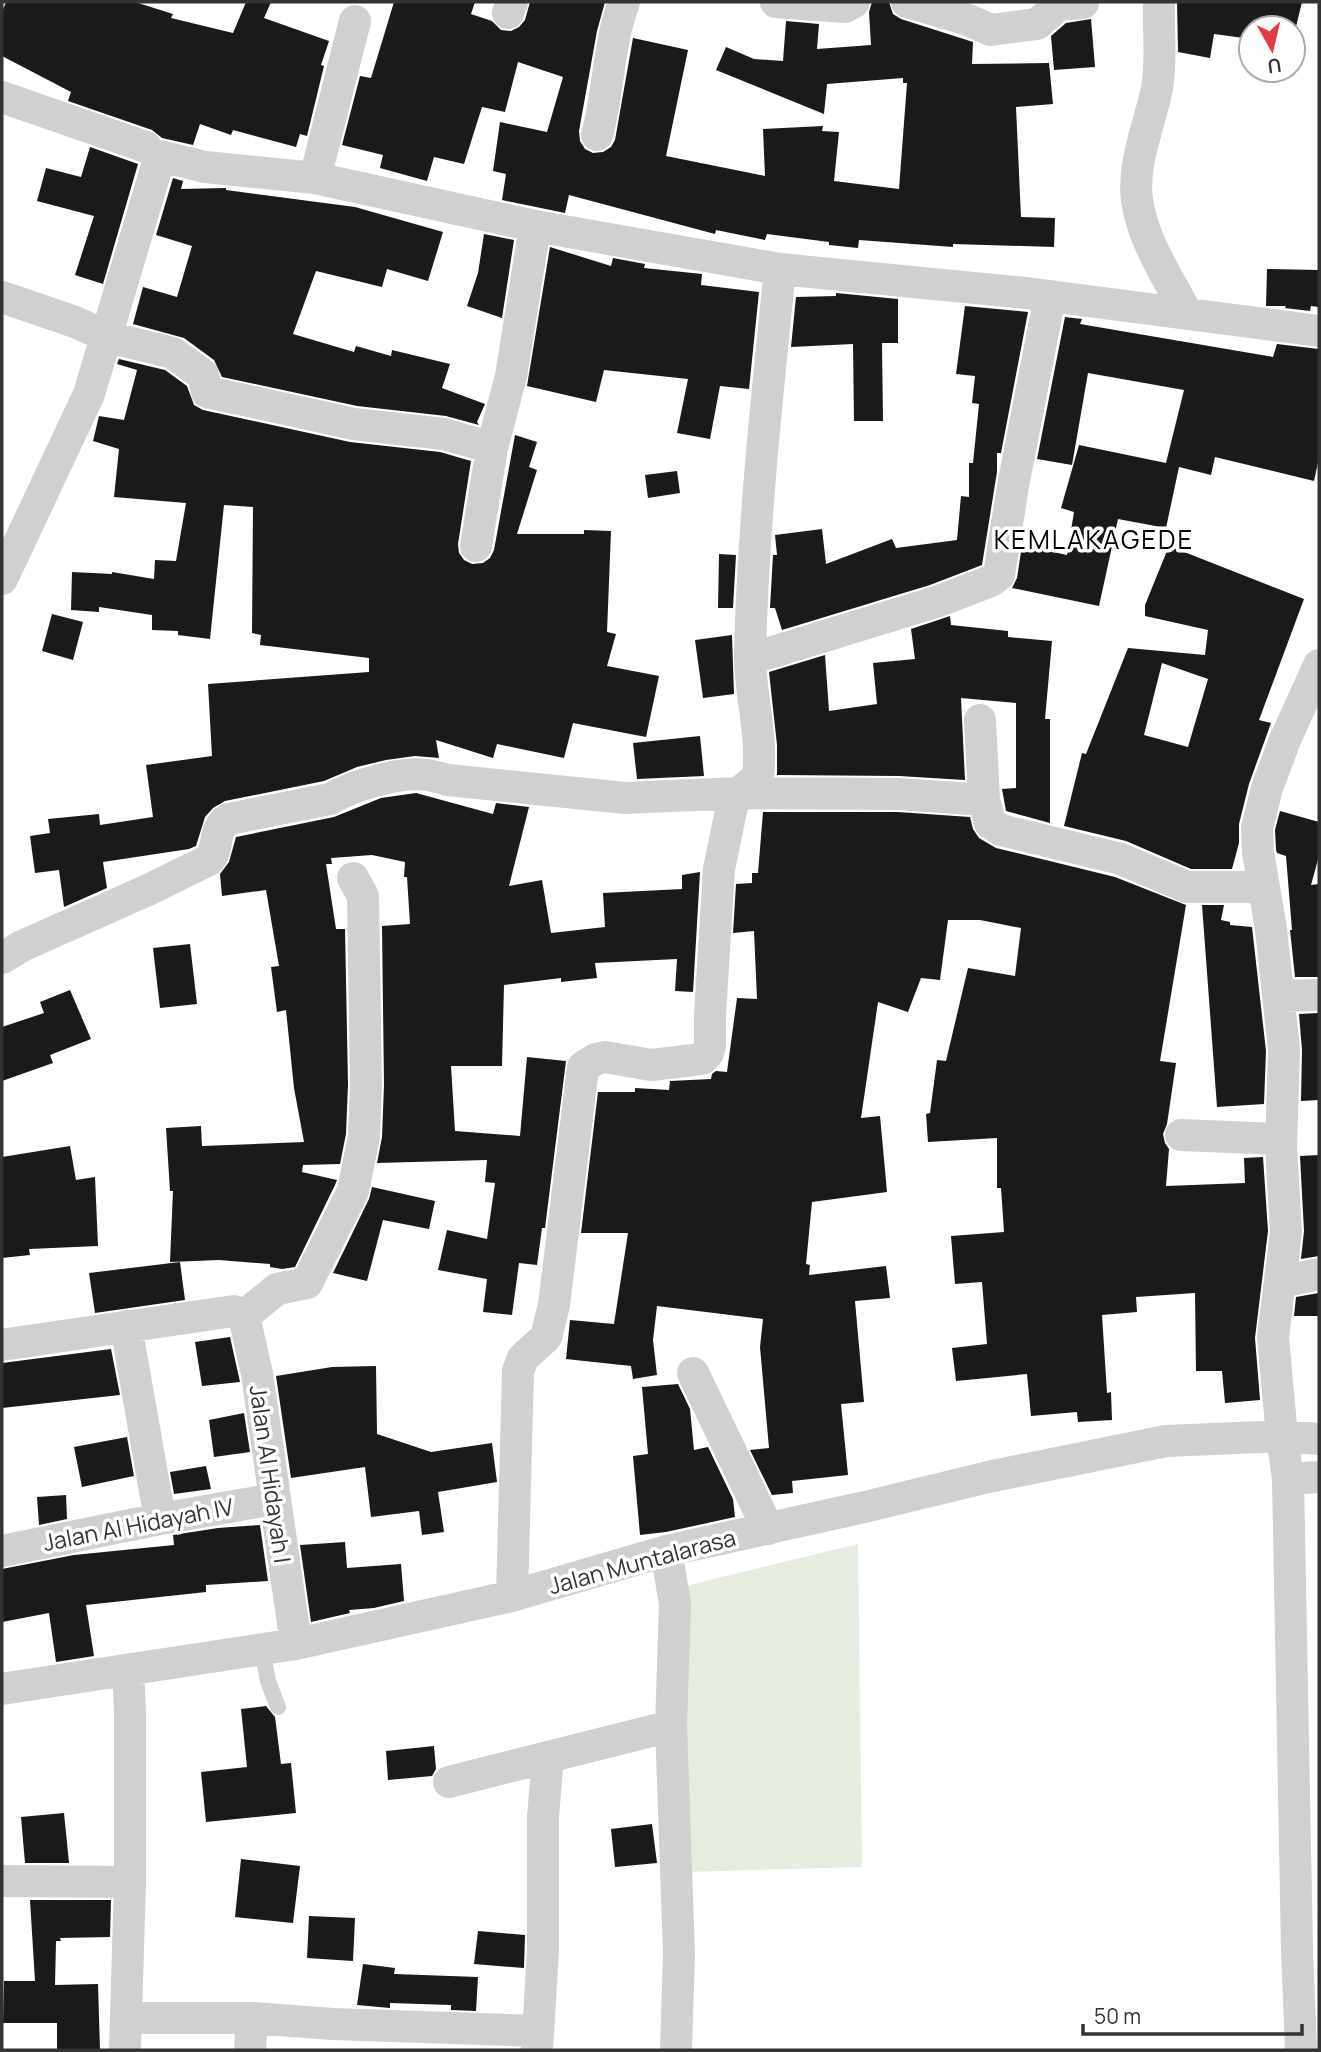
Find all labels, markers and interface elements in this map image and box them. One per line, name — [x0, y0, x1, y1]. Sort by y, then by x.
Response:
north arrow — [1237, 14, 1307, 84]
text: U — [1266, 52, 1283, 80]
district label: KEMLAKAGEDE — [994, 521, 1194, 557]
street label: Jalan Al Hidayah I — [243, 1383, 299, 1565]
street label: Jalan Al Hidayah IV — [40, 1490, 236, 1558]
street label: Jalan Muntalarasa — [545, 1521, 739, 1601]
scale bar — [1083, 1993, 1302, 2037]
text: 50 m — [1094, 2002, 1141, 2030]

